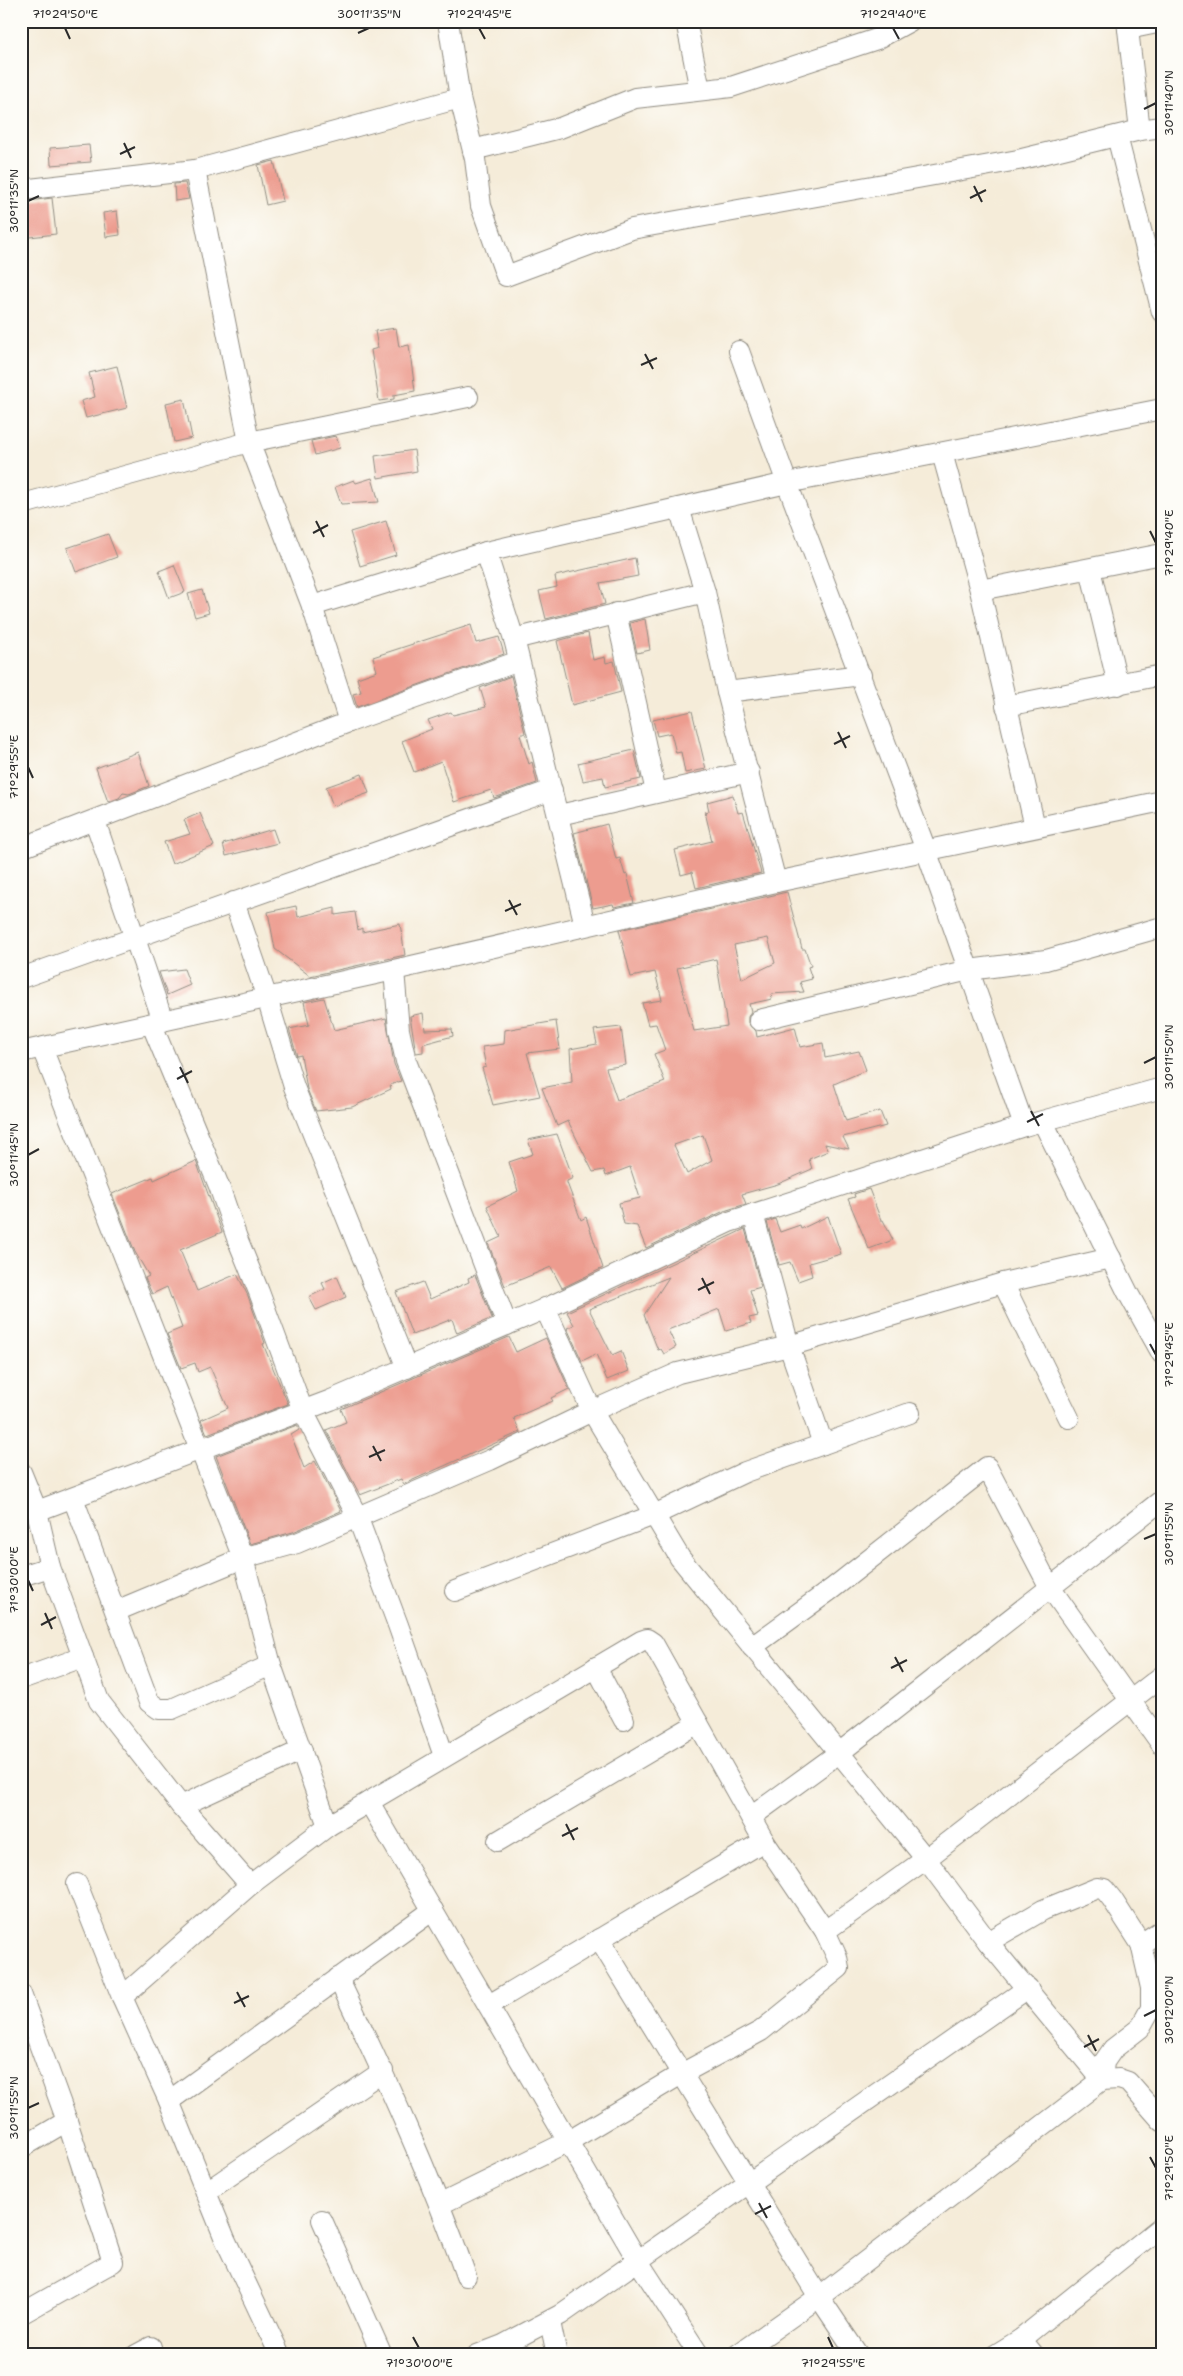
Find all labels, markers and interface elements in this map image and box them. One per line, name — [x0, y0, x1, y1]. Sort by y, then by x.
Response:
text: 71°29'50"E — [32, 6, 98, 22]
text: 30°11'35"N — [337, 6, 401, 22]
text: 71°29'45"E — [446, 6, 512, 22]
text: 71°29'40"E — [860, 6, 926, 22]
text: 30°11'40"N — [1161, 70, 1177, 136]
text: 30°11'35"N — [6, 169, 22, 233]
text: 71°29'40"E — [1161, 510, 1177, 576]
text: 71°29'55"E — [6, 735, 22, 799]
text: 30°11'50"N — [1161, 1024, 1177, 1090]
text: 30°11'45"N — [6, 1123, 22, 1187]
text: 71°29'45"E — [1161, 1322, 1177, 1388]
text: 30°11'55"N — [1161, 1502, 1177, 1566]
text: 71°30'00"E — [6, 1546, 22, 1614]
text: 30°12'00"N — [1161, 1976, 1177, 2044]
text: 30°11'55"N — [6, 2076, 22, 2140]
text: 71°29'50"E — [1161, 2135, 1177, 2201]
text: 71°30'00"E — [385, 2355, 453, 2371]
text: 71°29'55"E — [801, 2355, 865, 2371]

